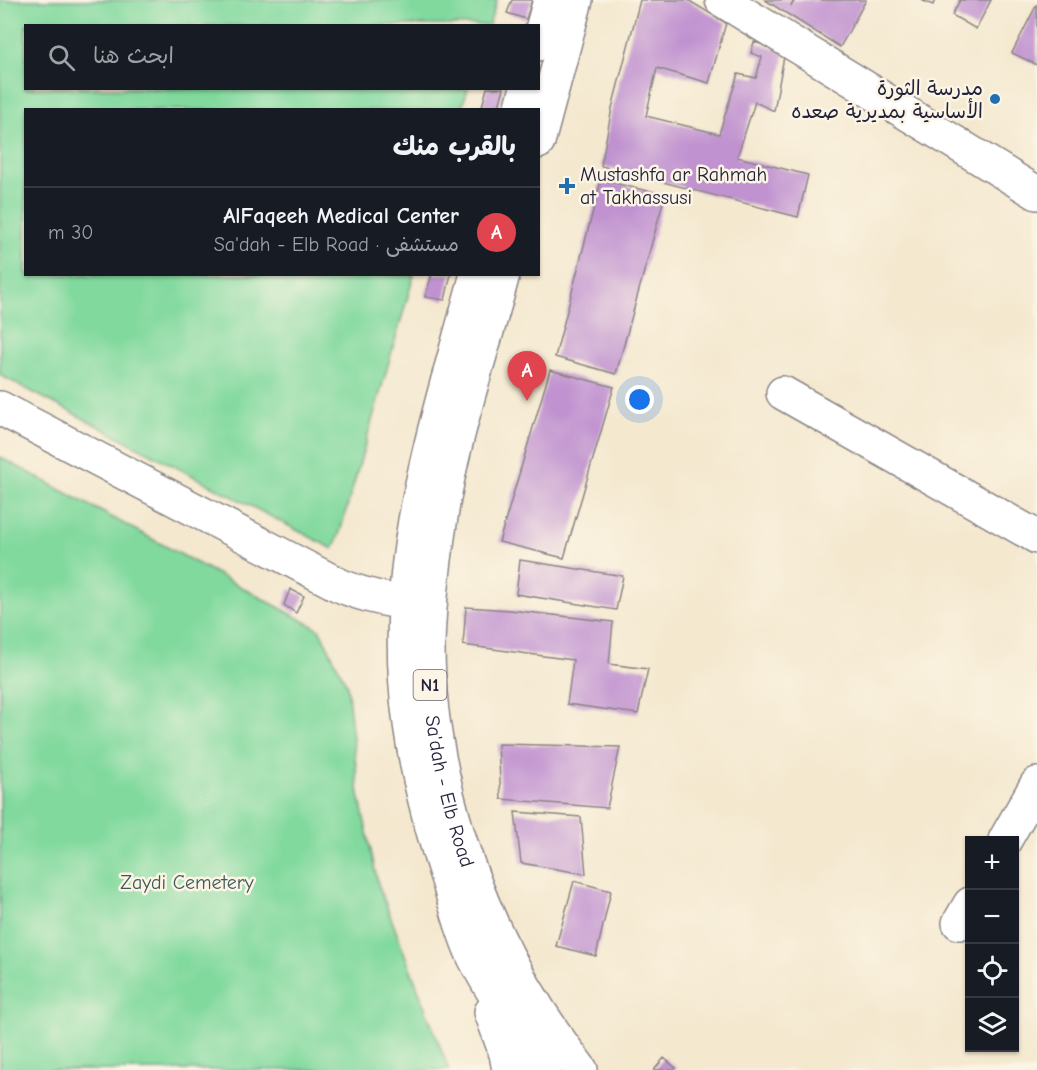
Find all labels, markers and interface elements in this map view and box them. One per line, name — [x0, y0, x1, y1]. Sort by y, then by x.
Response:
search box — [24, 24, 540, 90]
icon: search — [45, 41, 78, 74]
text: ابحث هنا — [93, 43, 174, 69]
place label: مدرسة الثورة الأساسية بمديرية صعده — [791, 77, 983, 123]
marker: مدرسة الثورة الأساسية بمديرية صعده — [988, 92, 1002, 106]
text: بالقرب منك — [393, 132, 516, 162]
place label: Mustashfa ar Rahmah at Takhassusi — [580, 163, 767, 209]
marker: Mustashfa ar Rahmah at Takhassusi — [558, 177, 576, 195]
text: AlFaqeeh Medical Center — [223, 203, 459, 229]
text: 30 m — [48, 221, 94, 244]
text: A — [491, 221, 502, 244]
text: مستشفى · Sa'dah - Elb Road — [214, 233, 459, 256]
pin: A — [508, 352, 546, 401]
your location — [625, 385, 654, 414]
road number: N1 — [414, 670, 446, 700]
street label: Sa'dah - Elb Road — [421, 714, 480, 870]
map controls — [965, 836, 1019, 1052]
button: + — [965, 836, 1019, 890]
park label: Zaydi Cemetery — [120, 871, 254, 894]
button: − — [965, 890, 1019, 944]
button: locate — [965, 944, 1019, 998]
button: layers — [965, 998, 1019, 1052]

